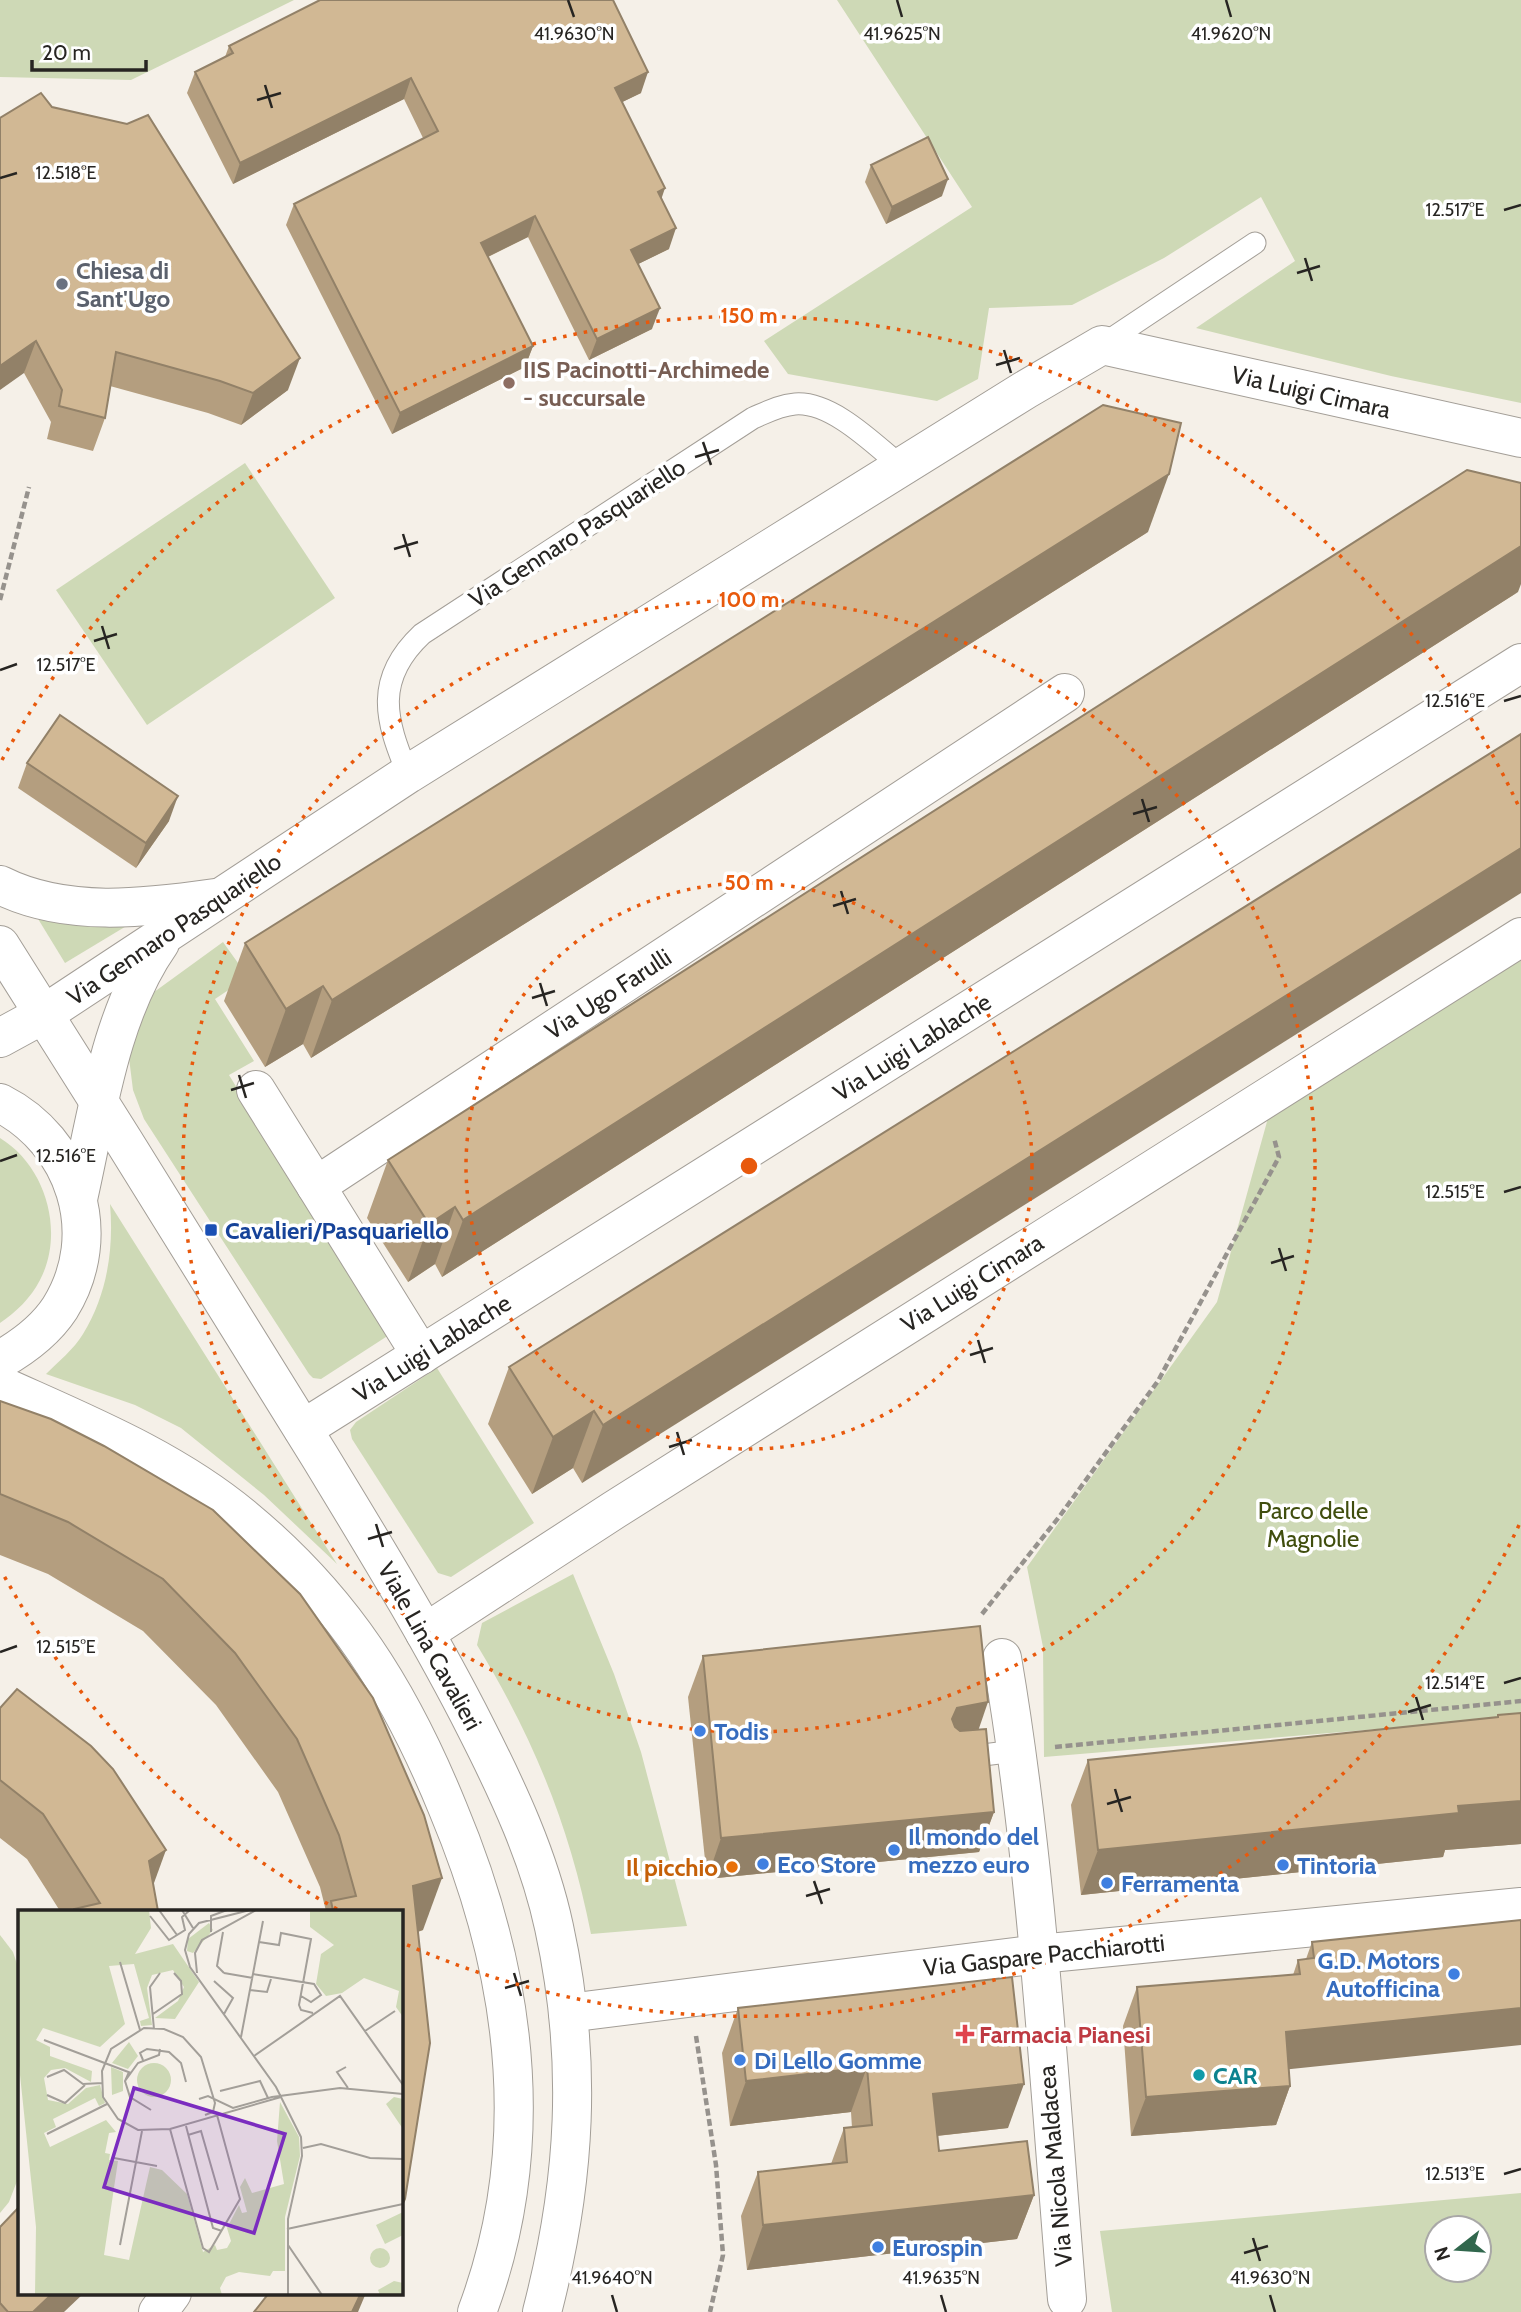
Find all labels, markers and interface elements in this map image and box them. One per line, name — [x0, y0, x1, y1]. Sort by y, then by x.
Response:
text: 41.9630°N — [534, 23, 614, 45]
text: 41.9625°N — [863, 23, 941, 45]
text: 41.9620°N — [1191, 23, 1271, 45]
scale bar — [32, 28, 145, 72]
text: 20 m — [42, 40, 91, 65]
text: 12.518°E — [36, 162, 96, 184]
text: 12.517°E — [1426, 199, 1484, 221]
place label: Chiesa di Sant'Ugo — [76, 256, 170, 313]
marker: Chiesa di Sant'Ugo — [54, 276, 70, 292]
text: 150 m — [721, 303, 777, 328]
place label: IIS Pacinotti-Archimede - succursale — [523, 355, 769, 412]
street label: Via Luigi Cimara — [1229, 360, 1394, 424]
marker: IIS Pacinotti-Archimede - succursale — [501, 375, 517, 391]
street label: Via Gennaro Pasquariello — [463, 452, 691, 614]
text: 100 m — [719, 587, 779, 612]
text: 12.517°E — [37, 654, 95, 676]
text: 12.516°E — [1425, 690, 1485, 712]
street label: Via Gennaro Pasquariello — [61, 847, 287, 1011]
text: 50 m — [724, 870, 774, 895]
street label: Via Ugo Farulli — [539, 942, 677, 1046]
street label: Via Luigi Lablache — [828, 987, 996, 1107]
text: 12.516°E — [36, 1145, 96, 1167]
centre of rings — [737, 1154, 761, 1178]
text: 12.515°E — [1425, 1181, 1485, 1203]
place label: Cavalieri/Pasquariello — [225, 1216, 449, 1245]
marker: Cavalieri/Pasquariello — [203, 1222, 219, 1238]
street label: Via Luigi Cimara — [896, 1227, 1049, 1338]
street label: Via Luigi Lablache — [348, 1288, 516, 1408]
park label: Parco delle Magnolie — [1258, 1496, 1368, 1553]
street label: Viale Lina Cavalieri — [372, 1557, 488, 1735]
text: 12.515°E — [36, 1636, 96, 1658]
text: 12.514°E — [1425, 1672, 1485, 1694]
place label: Todis — [714, 1717, 769, 1746]
marker: Todis — [692, 1723, 708, 1739]
place label: Il mondo del mezzo euro — [908, 1822, 1039, 1879]
marker: Il mondo del mezzo euro — [886, 1842, 902, 1858]
place label: Eco Store — [777, 1850, 876, 1879]
place label: Tintoria — [1297, 1851, 1377, 1880]
place label: Il picchio — [626, 1853, 718, 1882]
marker: Eco Store — [755, 1856, 771, 1872]
marker: Tintoria — [1275, 1857, 1291, 1873]
marker: Il picchio — [724, 1859, 740, 1875]
place label: Ferramenta — [1121, 1869, 1239, 1898]
marker: Ferramenta — [1099, 1875, 1115, 1891]
inset map — [18, 1910, 402, 2294]
street label: Via Gaspare Pacchiarotti — [922, 1928, 1166, 1982]
place label: G.D. Motors Autofficina — [1318, 1946, 1440, 2003]
marker: G.D. Motors Autofficina — [1446, 1966, 1462, 1982]
place label: Farmacia Pianesi — [979, 2020, 1151, 2049]
marker: Farmacia Pianesi — [957, 2026, 973, 2042]
place label: Di Lello Gomme — [754, 2046, 922, 2075]
marker: Di Lello Gomme — [732, 2052, 748, 2068]
place label: CAR — [1213, 2061, 1258, 2090]
street label: Via Nicola Maldacea — [1032, 2064, 1078, 2268]
marker: CAR — [1191, 2067, 1207, 2083]
text: 12.513°E — [1425, 2163, 1485, 2185]
north arrow — [1423, 2214, 1493, 2284]
place label: Eurospin — [892, 2233, 983, 2262]
marker: Eurospin — [870, 2239, 886, 2255]
text: N — [1429, 2244, 1455, 2264]
text: 41.9640°N — [571, 2267, 653, 2289]
text: 41.9635°N — [902, 2267, 980, 2289]
text: 41.9630°N — [1230, 2267, 1310, 2289]

